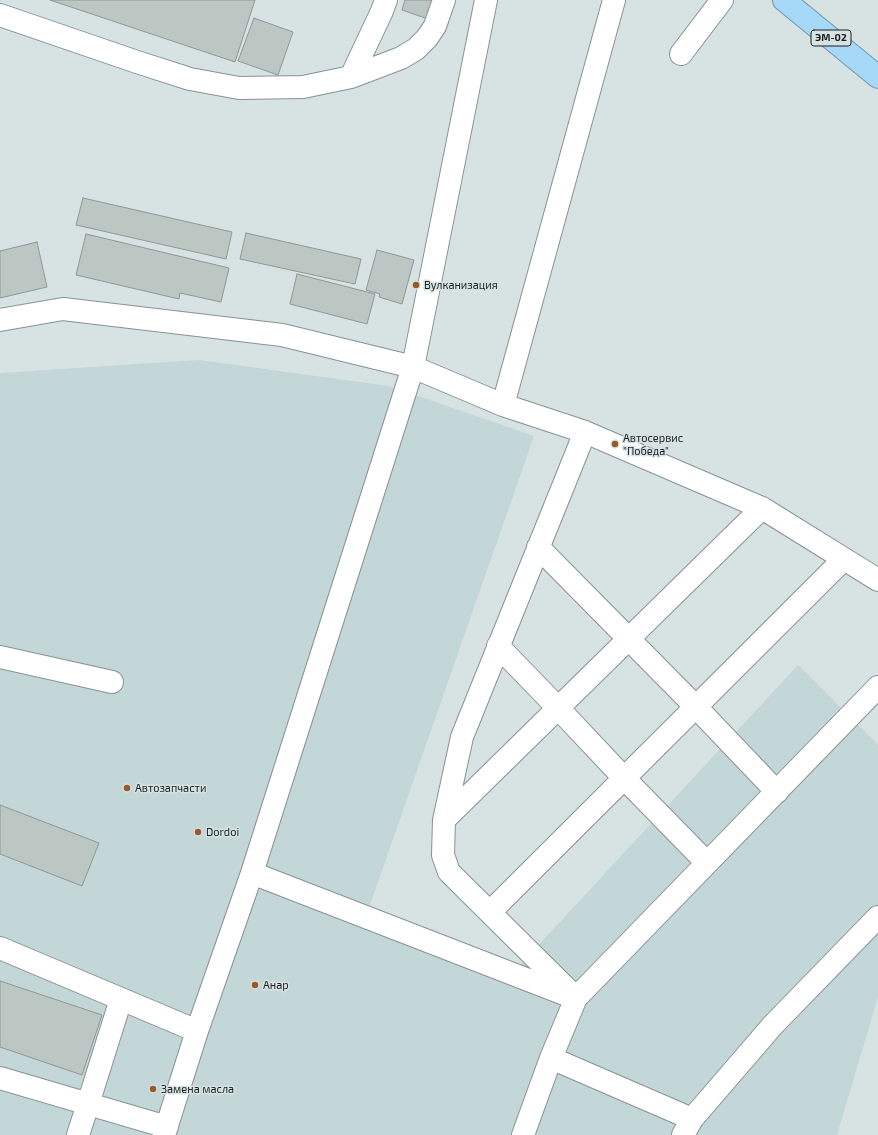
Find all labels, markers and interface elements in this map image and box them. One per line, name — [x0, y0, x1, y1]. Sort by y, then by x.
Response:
road number: ЭМ-02 — [811, 30, 851, 46]
place label: Вулканизация — [424, 278, 498, 292]
marker: Вулканизация — [411, 280, 421, 290]
place label: Автосервис "Победа" — [623, 431, 683, 457]
marker: Автосервис "Победа" — [610, 439, 620, 449]
place label: Автозапчасти — [135, 781, 206, 795]
marker: Автозапчасти — [122, 783, 132, 793]
place label: Dordoi — [206, 825, 239, 839]
marker: Dordoi — [193, 827, 203, 837]
place label: Анар — [263, 978, 289, 992]
marker: Анар — [250, 980, 260, 990]
place label: Замена масла — [161, 1082, 234, 1096]
marker: Замена масла — [148, 1084, 158, 1094]

